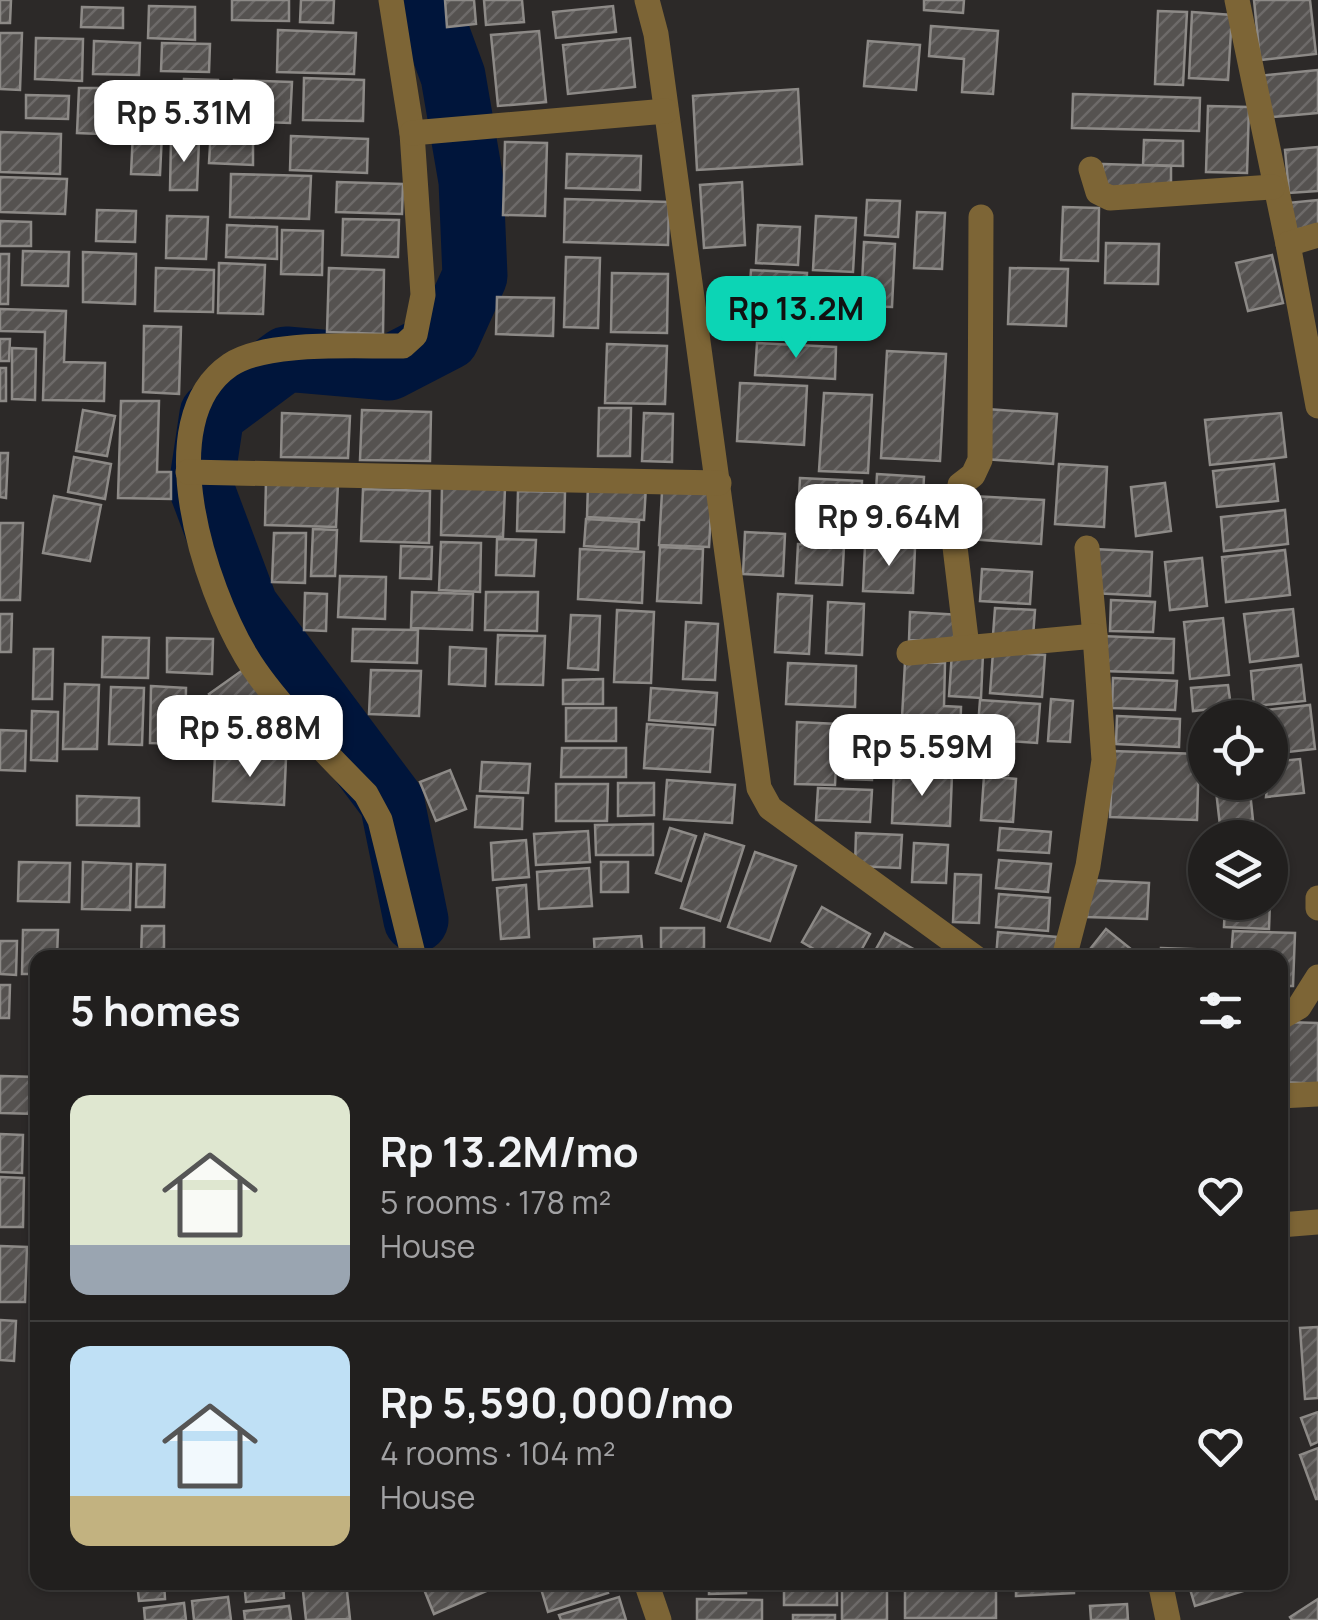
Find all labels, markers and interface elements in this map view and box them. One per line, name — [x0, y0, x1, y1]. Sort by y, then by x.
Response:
pin: Rp 5.31M — [81, 80, 287, 165]
text: Rp 5.31M — [116, 90, 252, 134]
pin: Rp 13.2M — [693, 276, 899, 361]
text: Rp 13.2M — [728, 286, 864, 330]
pin: Rp 9.64M — [786, 484, 992, 569]
text: Rp 9.64M — [817, 494, 961, 538]
pin: Rp 5.88M — [147, 695, 353, 780]
map controls — [1188, 700, 1288, 920]
button: locate — [1188, 700, 1288, 800]
text: Rp 5.88M — [179, 705, 321, 749]
pin: Rp 5.59M — [819, 714, 1025, 799]
text: Rp 5.59M — [851, 724, 993, 768]
button: layers — [1188, 820, 1288, 920]
text: 5 homes — [70, 981, 241, 1039]
icon: filters — [1193, 983, 1248, 1038]
text: Rp 13.2M/mo — [380, 1122, 639, 1180]
icon: home — [150, 1135, 270, 1255]
icon: heart — [1193, 1168, 1248, 1223]
text: 5 rooms · 178 m² — [380, 1180, 611, 1224]
text: House — [380, 1224, 475, 1268]
text: Rp 5,590,000/mo — [380, 1373, 734, 1431]
icon: home — [150, 1386, 270, 1506]
icon: heart — [1193, 1419, 1248, 1474]
text: 4 rooms · 104 m² — [380, 1431, 616, 1475]
text: House — [380, 1475, 475, 1519]

